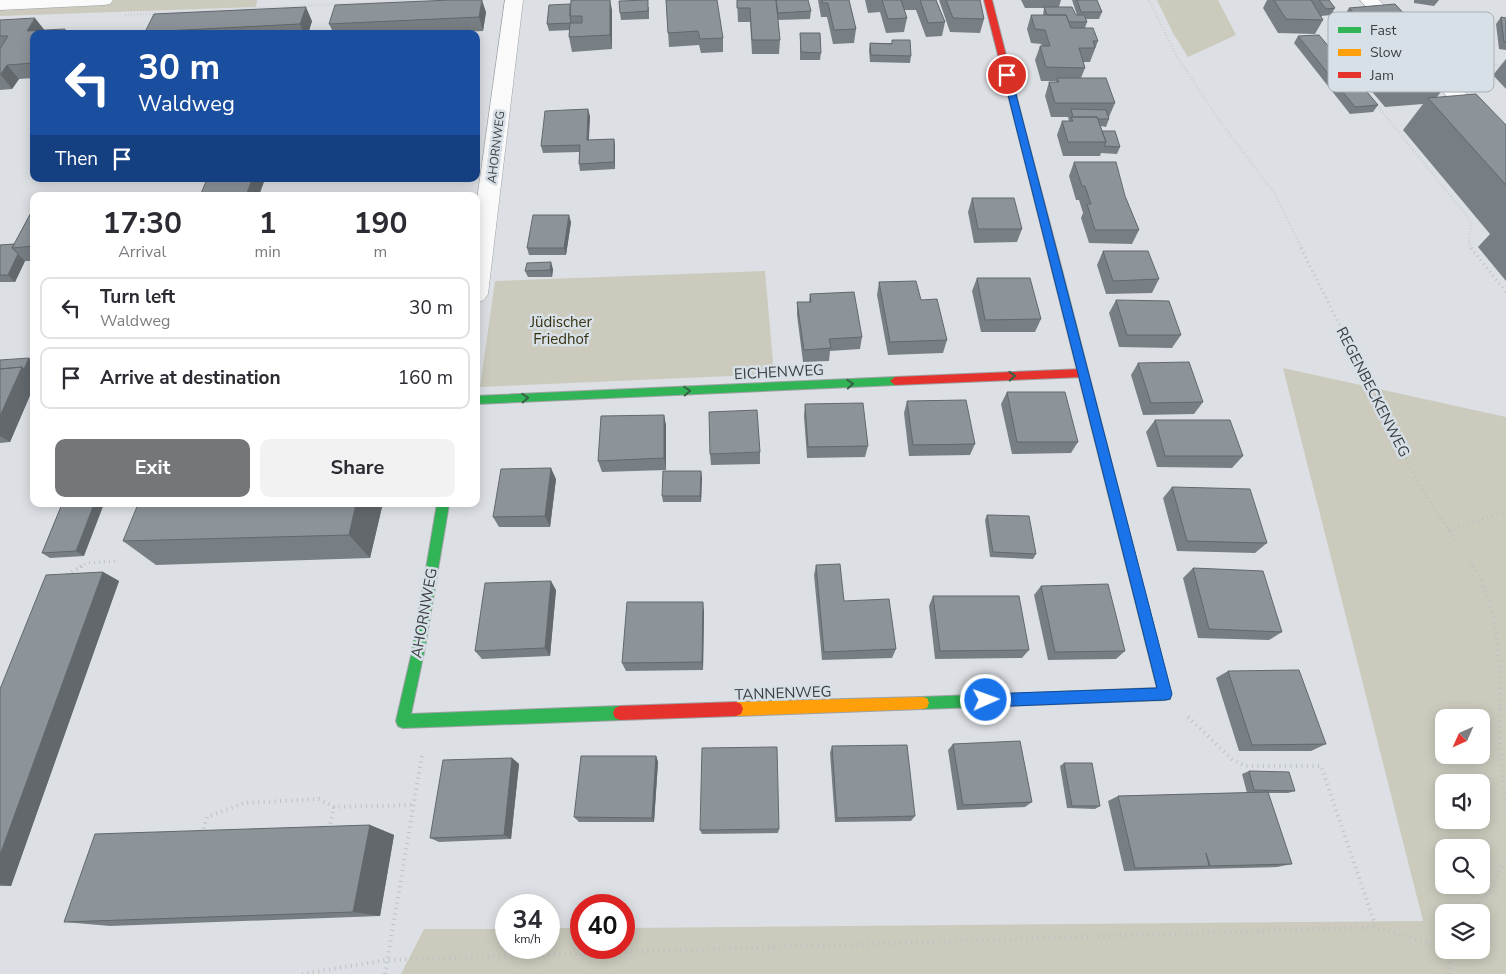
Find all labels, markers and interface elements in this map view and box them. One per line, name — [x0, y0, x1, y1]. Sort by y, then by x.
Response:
legend — [1328, 12, 1494, 92]
text: Fast — [1370, 21, 1396, 40]
text: Slow — [1370, 43, 1402, 62]
text: 30 m — [138, 44, 220, 91]
icon: left — [55, 50, 120, 115]
pin — [986, 54, 1028, 96]
icon: arrive — [993, 61, 1021, 89]
text: Jam — [1369, 66, 1394, 85]
text: Waldweg — [138, 89, 235, 119]
street label: AHORNWEG — [484, 110, 508, 184]
icon: arrive — [108, 145, 136, 173]
text: Then — [55, 146, 98, 172]
text: 17:30 — [103, 203, 182, 244]
text: 1 — [259, 203, 277, 244]
text: 190 — [353, 203, 407, 244]
text: Arrival — [118, 241, 166, 263]
text: min — [254, 241, 281, 263]
text: m — [374, 241, 387, 263]
text: Turn left — [100, 284, 175, 310]
icon: left — [57, 294, 85, 322]
text: 30 m — [409, 295, 453, 321]
text: Waldweg — [100, 310, 170, 332]
park label: Jüdischer Friedhof — [529, 312, 592, 349]
street label: REGENBECKENWEG — [1331, 323, 1415, 461]
street label: EICHENWEG — [734, 360, 824, 384]
icon: arrive — [57, 364, 85, 392]
text: Arrive at destination — [100, 365, 281, 391]
text: 160 m — [398, 365, 453, 391]
one-way arrow — [1008, 371, 1016, 382]
one-way arrow — [846, 378, 854, 389]
one-way arrow — [684, 386, 692, 396]
one-way arrow — [521, 393, 529, 404]
button: Exit — [55, 439, 250, 497]
button: Share — [260, 439, 455, 497]
street label: AHORNWEG — [406, 566, 442, 660]
position arrow — [959, 673, 1011, 725]
street label: TANNENWEG — [734, 681, 832, 705]
north arrow — [1435, 709, 1490, 764]
map controls — [1435, 709, 1490, 959]
button: sound — [1435, 774, 1490, 829]
button: search — [1435, 839, 1490, 894]
speed limit sign: 40 — [570, 894, 635, 959]
text: 34 — [512, 903, 543, 937]
button: layers — [1435, 904, 1490, 959]
text: km/h — [514, 931, 541, 947]

